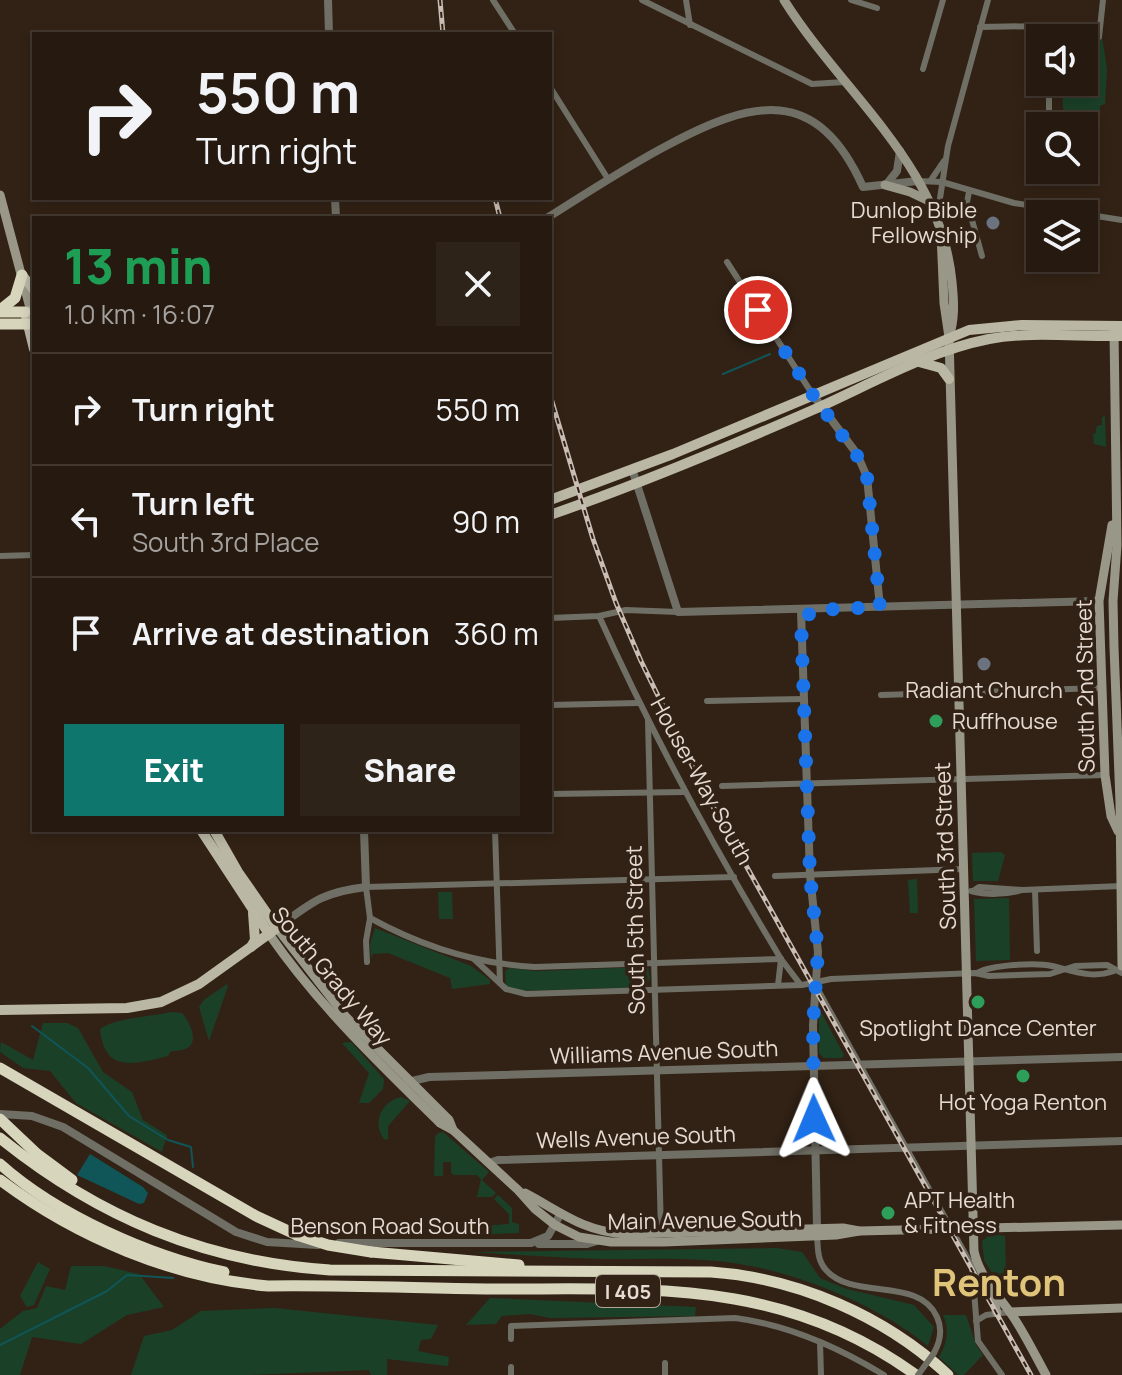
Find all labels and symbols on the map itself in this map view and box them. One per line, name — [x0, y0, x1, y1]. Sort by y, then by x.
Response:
place label: Dunlop Bible Fellowship — [851, 195, 977, 250]
marker: Dunlop Bible Fellowship — [984, 214, 1002, 232]
pin — [724, 276, 792, 344]
street label: South 2nd Street — [1068, 599, 1102, 773]
marker: Radiant Church — [975, 655, 993, 673]
place label: Radiant Church — [905, 675, 1063, 705]
street label: Houser Way South — [644, 692, 760, 870]
place label: Ruffhouse — [952, 706, 1058, 736]
marker: Ruffhouse — [927, 712, 945, 730]
street label: South 3rd Street — [927, 761, 963, 930]
street label: South 5th Street — [619, 845, 651, 1015]
street label: South Grady Way — [265, 900, 399, 1052]
marker: Spotlight Dance Center — [969, 993, 987, 1011]
place label: Spotlight Dance Center — [859, 1013, 1097, 1043]
street label: Williams Avenue South — [549, 1033, 779, 1071]
marker: Hot Yoga Renton — [1014, 1067, 1032, 1085]
position arrow — [772, 1077, 856, 1161]
place label: Hot Yoga Renton — [939, 1087, 1107, 1117]
street label: Wells Avenue South — [536, 1119, 736, 1155]
place label: APT Health & Fitness — [904, 1185, 1015, 1240]
street label: Main Avenue South — [607, 1203, 803, 1237]
marker: APT Health & Fitness — [879, 1204, 897, 1222]
street label: Benson Road South — [290, 1211, 490, 1241]
district label: Renton — [932, 1255, 1066, 1307]
road number: I 405 — [596, 1275, 660, 1307]

